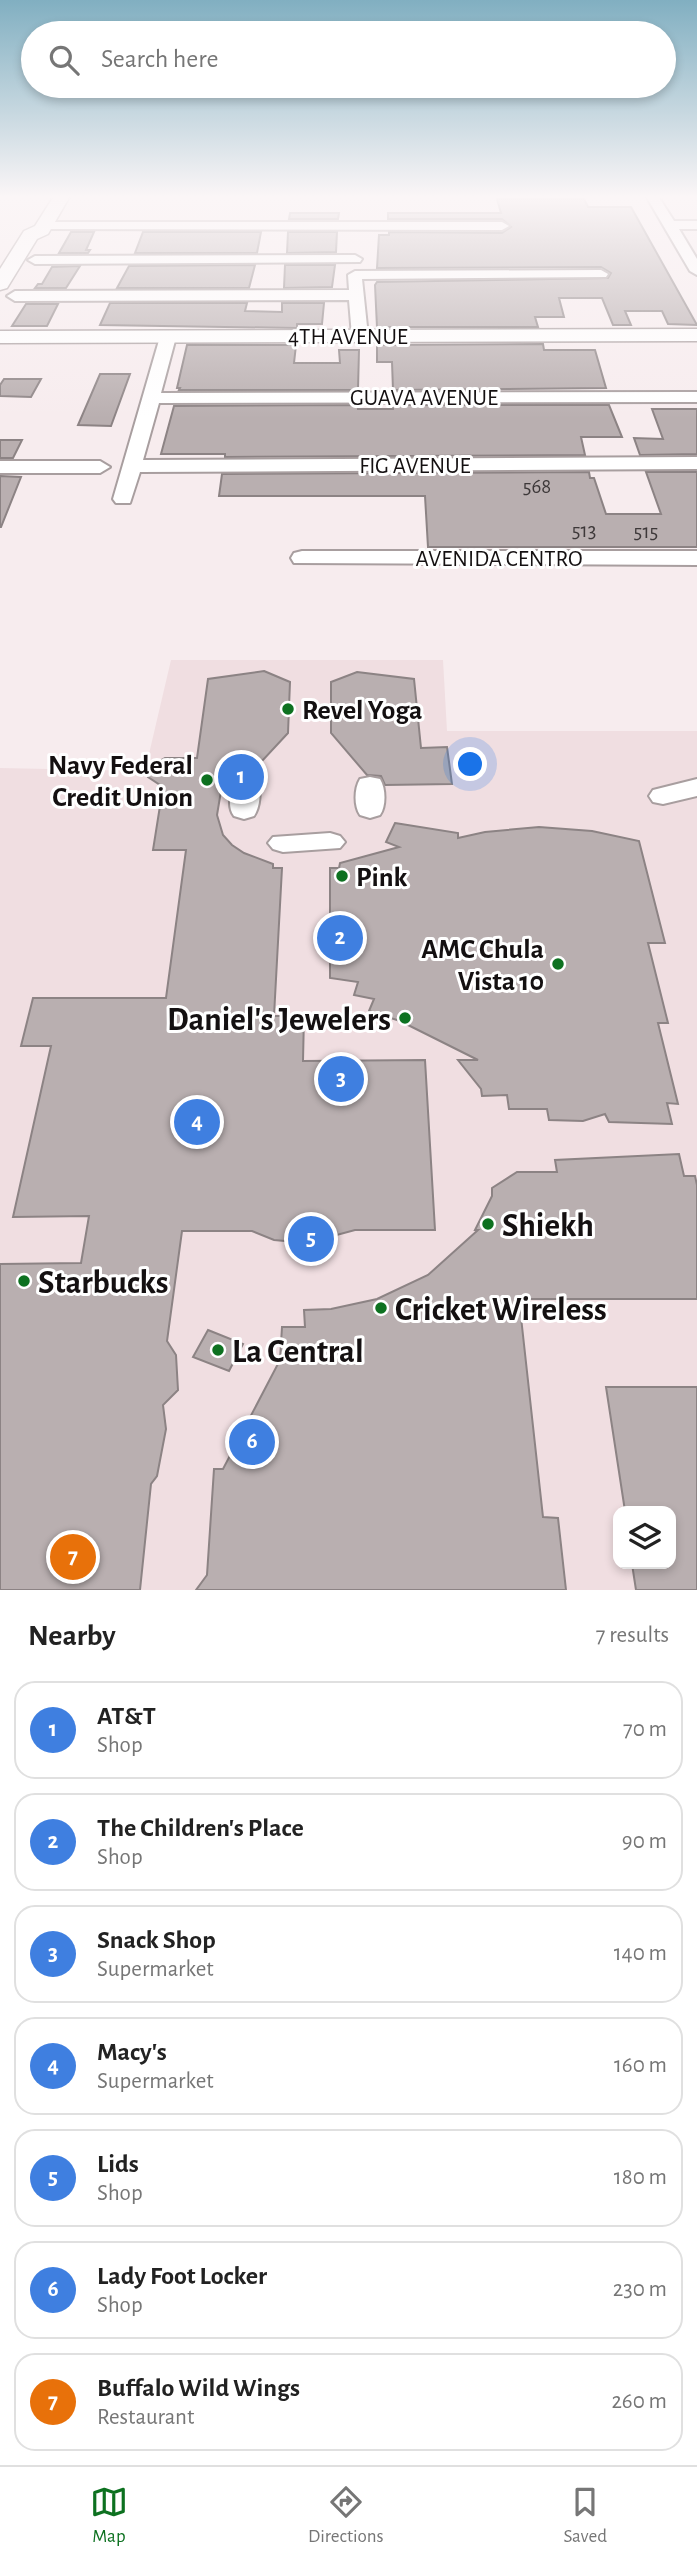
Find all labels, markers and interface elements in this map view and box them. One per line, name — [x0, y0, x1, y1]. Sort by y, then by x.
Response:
search box — [21, 21, 676, 98]
icon: search — [45, 41, 83, 79]
text: Search here — [101, 46, 219, 72]
street label: 4TH AVENUE — [288, 326, 408, 349]
street label: GUAVA AVENUE — [350, 387, 498, 410]
street label: FIG AVENUE — [359, 455, 471, 478]
house number: 568 — [523, 476, 551, 497]
house number: 513 — [572, 520, 596, 541]
house number: 515 — [634, 521, 658, 542]
street label: AVENIDA CENTRO — [415, 548, 583, 571]
place label: Revel Yoga — [302, 697, 422, 725]
marker: Revel Yoga — [280, 701, 296, 717]
your location — [453, 747, 487, 781]
pin: 1 — [218, 751, 264, 803]
place label: Navy Federal Credit Union — [48, 752, 193, 812]
marker: Navy Federal Credit Union — [199, 772, 215, 788]
place label: Pink — [356, 864, 408, 892]
marker: Pink — [334, 868, 350, 884]
pin: 2 — [317, 912, 363, 964]
place label: AMC Chula Vista 10 — [421, 936, 544, 996]
marker: AMC Chula Vista 10 — [550, 956, 566, 972]
place label: Daniel's Jewelers — [167, 1004, 391, 1037]
marker: Daniel's Jewelers — [397, 1010, 413, 1026]
pin: 3 — [318, 1053, 364, 1105]
pin: 4 — [174, 1096, 220, 1148]
place label: Shiekh — [502, 1210, 594, 1243]
pin: 5 — [288, 1213, 334, 1265]
marker: Shiekh — [480, 1216, 496, 1232]
place label: Starbucks — [38, 1267, 169, 1300]
marker: Starbucks — [16, 1273, 32, 1289]
place label: Cricket Wireless — [395, 1294, 607, 1327]
marker: Cricket Wireless — [373, 1300, 389, 1316]
place label: La Central — [232, 1336, 364, 1369]
marker: La Central — [210, 1342, 226, 1358]
pin: 6 — [229, 1416, 275, 1468]
map controls — [613, 1506, 676, 1569]
button: layers — [613, 1506, 676, 1569]
pin: 7 — [50, 1531, 96, 1583]
text: Nearby — [28, 1621, 116, 1651]
text: 7 results — [596, 1624, 669, 1647]
text: AT&T — [97, 1703, 156, 1729]
text: 1 — [49, 1718, 57, 1741]
text: 70 m — [623, 1718, 667, 1741]
text: Shop — [97, 1734, 143, 1757]
text: The Children's Place — [97, 1815, 304, 1841]
text: 2 — [48, 1830, 58, 1853]
text: 90 m — [622, 1830, 667, 1853]
text: Shop — [97, 1846, 143, 1869]
text: Snack Shop — [97, 1927, 216, 1953]
text: 3 — [48, 1942, 58, 1965]
text: 140 m — [614, 1942, 667, 1965]
text: Supermarket — [97, 1958, 214, 1981]
text: Macy's — [97, 2039, 167, 2065]
text: 4 — [47, 2054, 59, 2077]
text: 160 m — [614, 2054, 667, 2077]
text: Supermarket — [97, 2070, 214, 2093]
text: Lids — [97, 2151, 139, 2177]
text: 5 — [48, 2166, 58, 2189]
text: 180 m — [614, 2166, 667, 2189]
text: Shop — [97, 2182, 143, 2205]
text: Lady Foot Locker — [97, 2263, 267, 2289]
text: 6 — [47, 2278, 59, 2301]
text: 230 m — [613, 2278, 667, 2301]
text: Shop — [97, 2294, 143, 2317]
text: Buffalo Wild Wings — [97, 2375, 300, 2401]
text: 7 — [48, 2390, 58, 2413]
text: 260 m — [611, 2390, 667, 2413]
text: Restaurant — [97, 2406, 194, 2429]
tab: Map — [90, 2483, 128, 2548]
tab: Directions — [308, 2483, 384, 2548]
tab: Saved — [564, 2483, 607, 2548]

